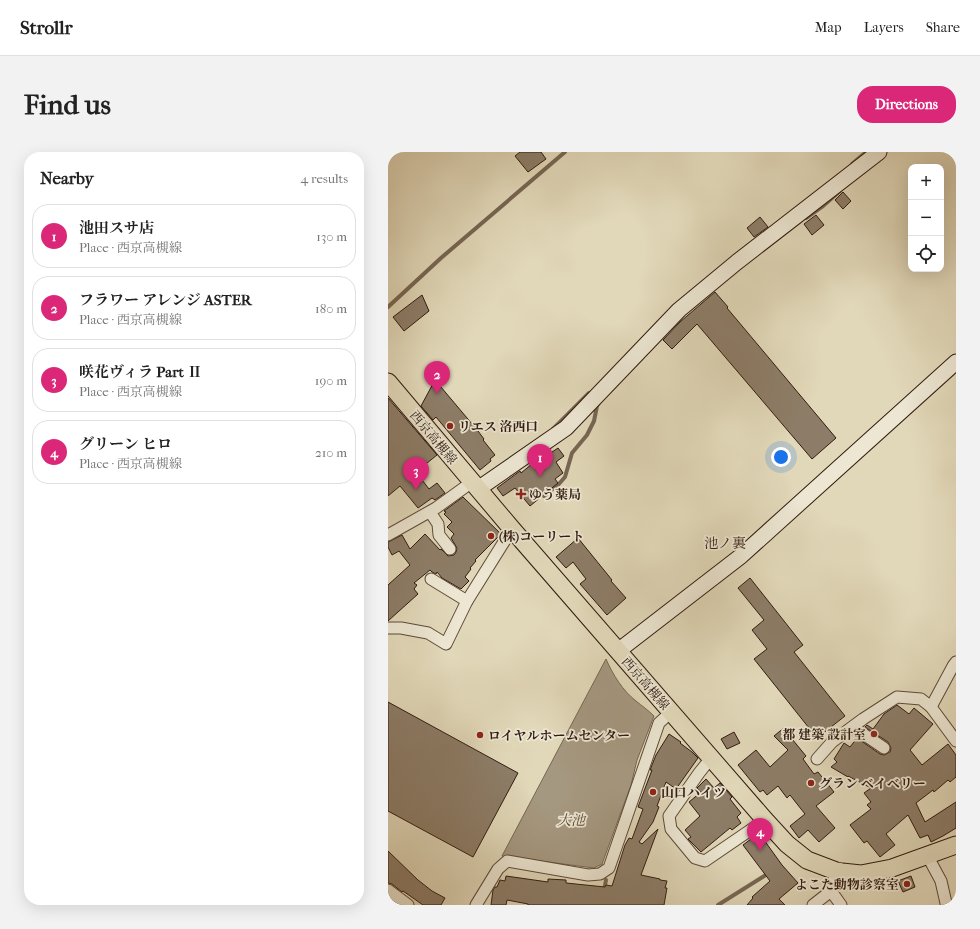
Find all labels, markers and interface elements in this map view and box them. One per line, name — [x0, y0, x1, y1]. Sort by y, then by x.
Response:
text: Strollr — [20, 17, 73, 39]
text: Map — [815, 19, 842, 36]
text: Layers — [864, 19, 904, 36]
text: Share — [926, 19, 960, 36]
button: Directions — [857, 86, 956, 123]
text: Find us — [24, 88, 111, 121]
map controls — [908, 164, 944, 272]
button: + — [908, 164, 944, 200]
text: Nearby — [40, 168, 94, 188]
text: 4 results — [301, 171, 348, 186]
button: − — [908, 200, 944, 236]
text: 池田スサ店 — [79, 219, 154, 237]
text: 1 — [52, 229, 56, 244]
text: 130 m — [316, 229, 347, 244]
button: locate — [908, 236, 944, 272]
text: Place · 西京高槻線 — [79, 240, 182, 255]
text: フラワー アレンジ ASTER — [79, 291, 252, 309]
text: 2 — [51, 301, 57, 316]
text: 180 m — [315, 301, 347, 316]
text: Place · 西京高槻線 — [79, 312, 182, 327]
pin: 2 — [424, 361, 450, 394]
text: 咲花ヴィラ Part Ⅱ — [79, 363, 202, 381]
text: 3 — [51, 373, 57, 388]
text: 190 m — [315, 373, 347, 388]
text: Place · 西京高槻線 — [79, 384, 182, 399]
street label: 西京高槻線 — [407, 408, 460, 467]
place label: リエス 洛西口 — [458, 419, 539, 434]
marker: リエス 洛西口 — [445, 421, 455, 431]
text: グリーン ヒロ — [79, 435, 172, 453]
pin: 1 — [527, 444, 553, 477]
text: 4 — [50, 445, 58, 460]
text: 210 m — [315, 445, 347, 460]
your location — [771, 447, 791, 467]
text: Place · 西京高槻線 — [79, 456, 182, 471]
pin: 3 — [403, 457, 429, 490]
place label: ゆう薬局 — [529, 487, 581, 502]
marker: ゆう薬局 — [516, 489, 526, 499]
place label: (株)コーリート — [499, 529, 584, 544]
marker: (株)コーリート — [486, 531, 496, 541]
district label: 池ノ裏 — [704, 535, 746, 552]
street label: 西京高槻線 — [619, 654, 673, 713]
place label: 都 建築 設計室 — [782, 727, 866, 742]
place label: ロイヤルホームセンター — [488, 728, 630, 743]
marker: 都 建築 設計室 — [869, 729, 879, 739]
marker: ロイヤルホームセンター — [475, 730, 485, 740]
place label: グラン ベイベリー — [819, 776, 926, 791]
marker: グラン ベイベリー — [806, 778, 816, 788]
place label: 山口ハイツ — [661, 785, 726, 800]
marker: 山口ハイツ — [648, 787, 658, 797]
water label: 大池 — [557, 812, 587, 829]
pin: 4 — [747, 818, 773, 851]
place label: よこた動物診察室 — [795, 877, 899, 892]
marker: よこた動物診察室 — [902, 879, 912, 889]

